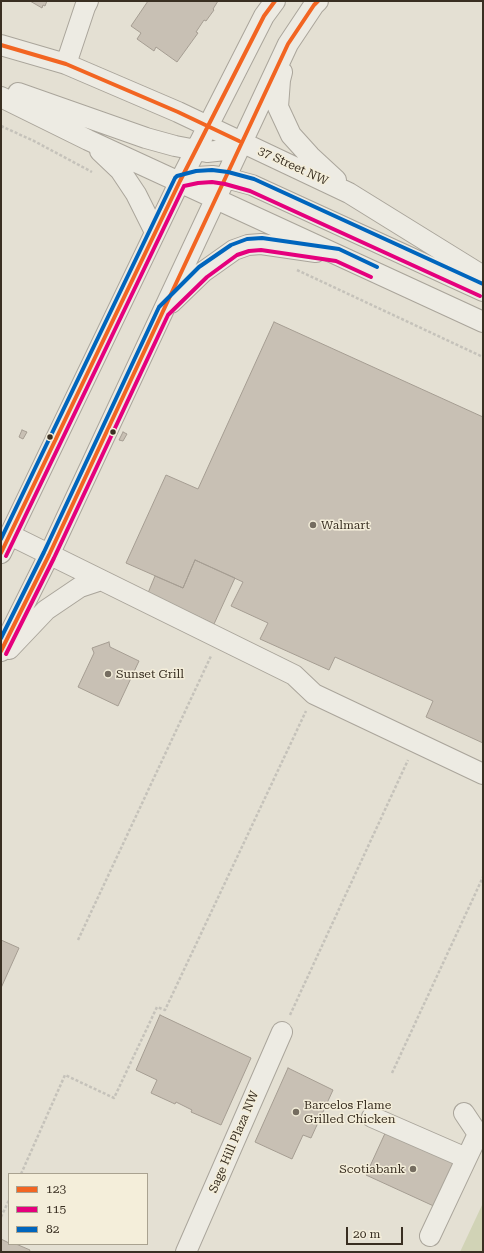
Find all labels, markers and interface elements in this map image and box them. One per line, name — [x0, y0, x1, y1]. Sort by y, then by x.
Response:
street label: 37 Street NW — [256, 143, 330, 189]
unlabelled marker — [108, 427, 118, 437]
unlabelled marker — [45, 432, 55, 442]
place label: Walmart — [321, 518, 370, 532]
marker: Walmart — [308, 520, 318, 530]
place label: Sunset Grill — [116, 667, 184, 681]
marker: Sunset Grill — [103, 669, 113, 679]
street label: Sage Hill Plaza NW — [206, 1089, 262, 1195]
place label: Barcelos Flame Grilled Chicken — [304, 1098, 395, 1126]
marker: Barcelos Flame Grilled Chicken — [291, 1107, 301, 1117]
place label: Scotiabank — [339, 1162, 405, 1176]
marker: Scotiabank — [408, 1164, 418, 1174]
legend — [8, 1173, 148, 1245]
text: 123 — [46, 1182, 66, 1196]
text: 115 — [46, 1202, 66, 1216]
scale bar — [348, 1219, 405, 1245]
text: 82 — [46, 1222, 59, 1236]
text: 20 m — [353, 1227, 380, 1241]

